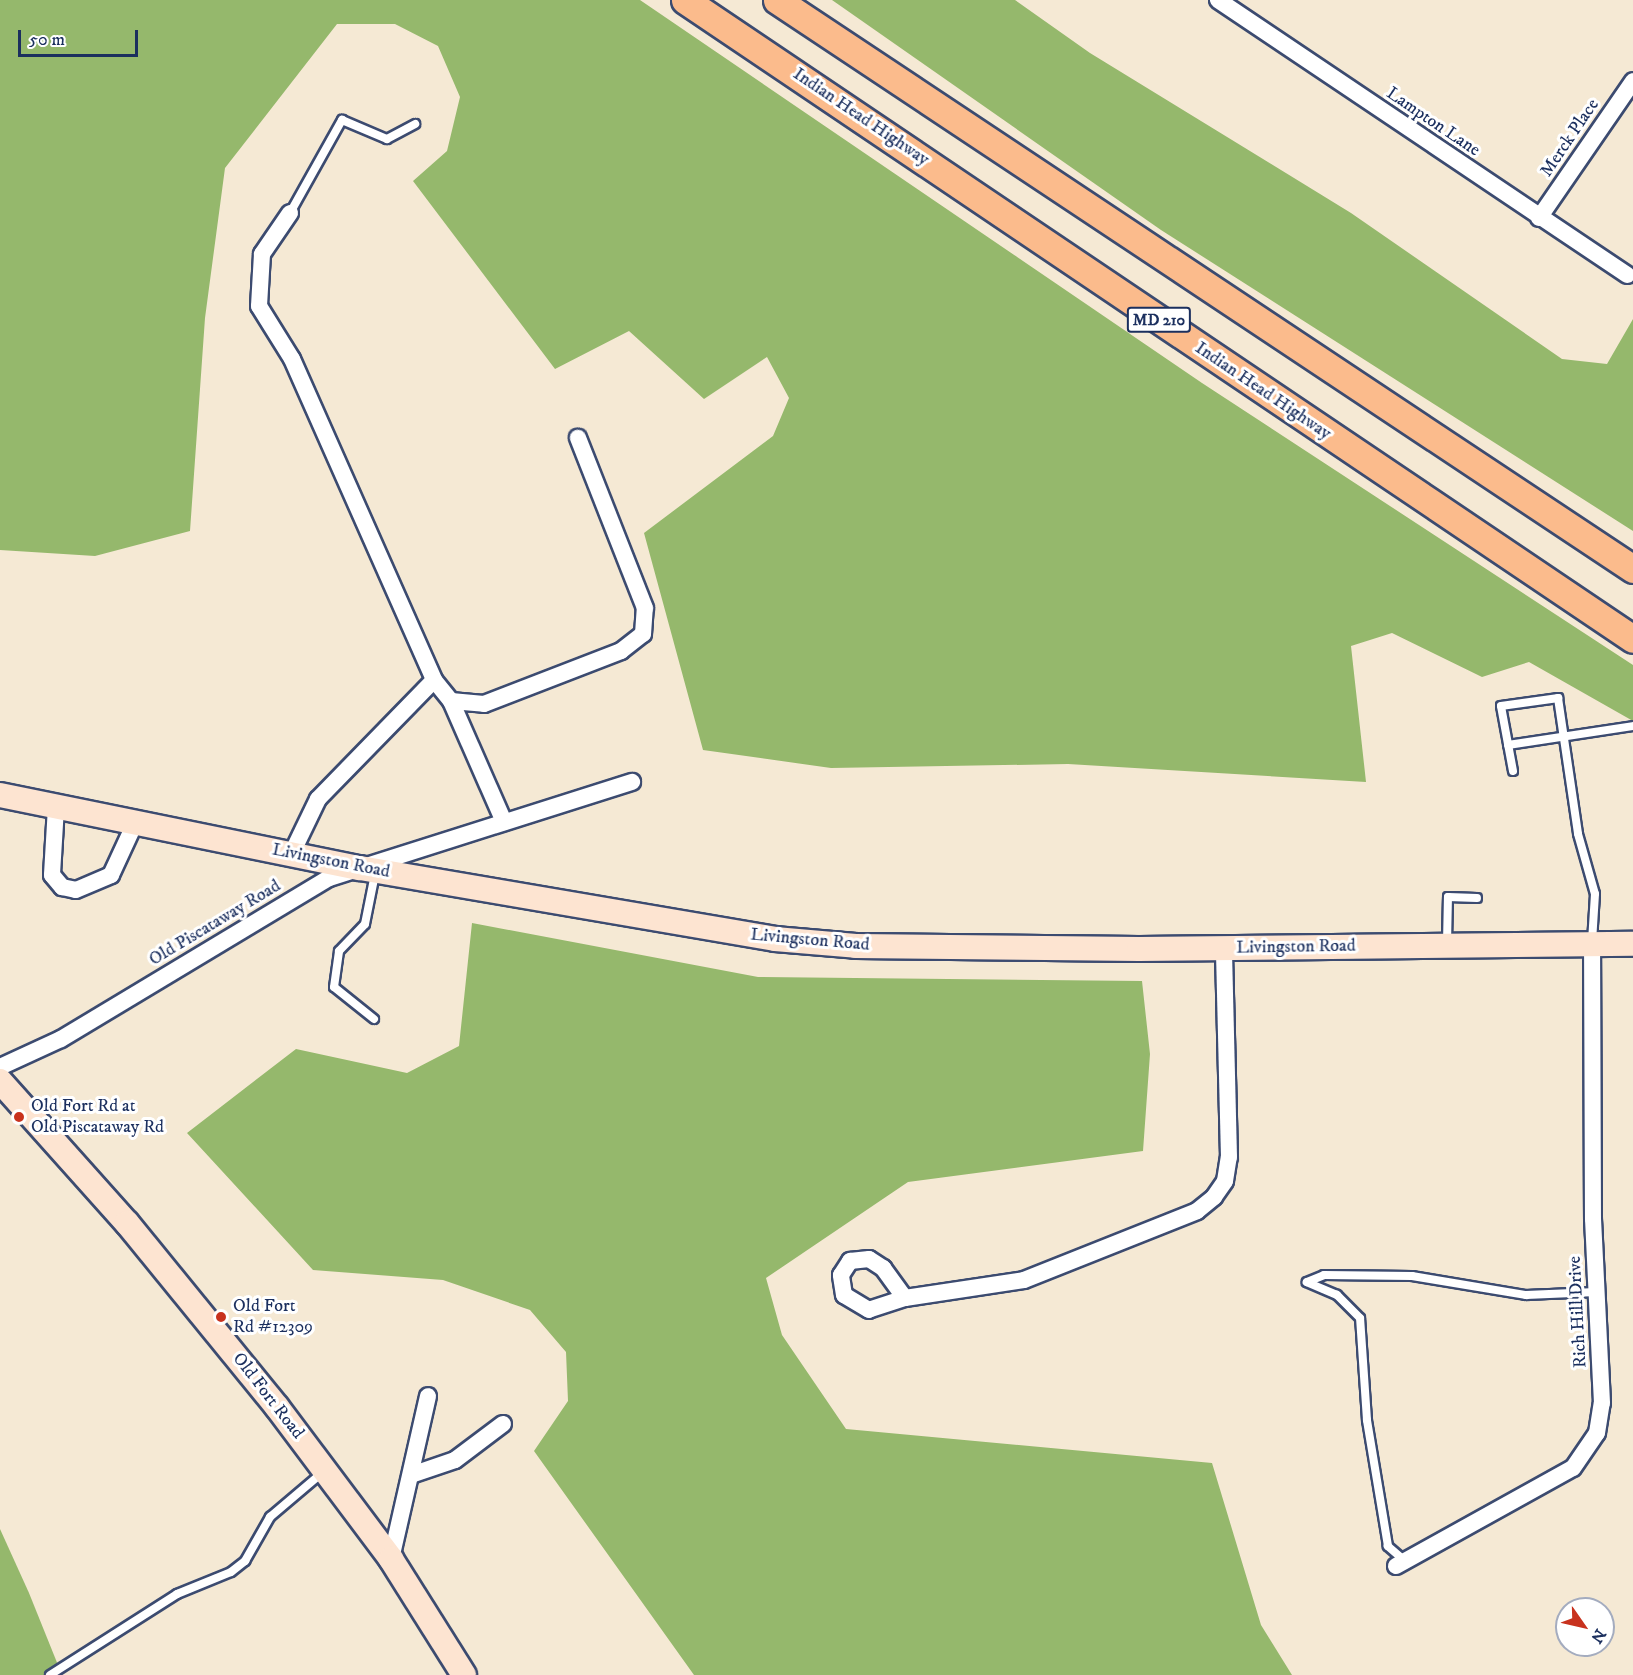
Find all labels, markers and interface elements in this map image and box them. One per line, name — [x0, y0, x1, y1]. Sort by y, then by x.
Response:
scale bar — [21, 18, 141, 56]
text: 50 m — [29, 29, 65, 51]
street label: Indian Head Highway — [789, 63, 933, 171]
street label: Lampton Lane — [1382, 83, 1484, 161]
street label: Merck Place — [1536, 95, 1604, 181]
road number: MD 210 — [1126, 307, 1192, 333]
street label: Indian Head Highway — [1191, 337, 1335, 445]
street label: Livingston Road — [270, 839, 392, 883]
street label: Old Piscataway Road — [145, 875, 285, 971]
street label: Livingston Road — [750, 924, 870, 956]
street label: Livingston Road — [1236, 935, 1356, 959]
place label: Old Fort Rd at Old Piscataway Rd — [31, 1096, 164, 1138]
marker: Old Fort Rd at Old Piscataway Rd — [12, 1110, 26, 1124]
street label: Rich Hill Drive — [1564, 1255, 1592, 1369]
place label: Old Fort Rd #12309 — [233, 1296, 313, 1338]
marker: Old Fort Rd #12309 — [214, 1310, 228, 1324]
street label: Old Fort Road — [228, 1349, 308, 1443]
north arrow — [1555, 1597, 1615, 1657]
text: N — [1586, 1625, 1610, 1647]

